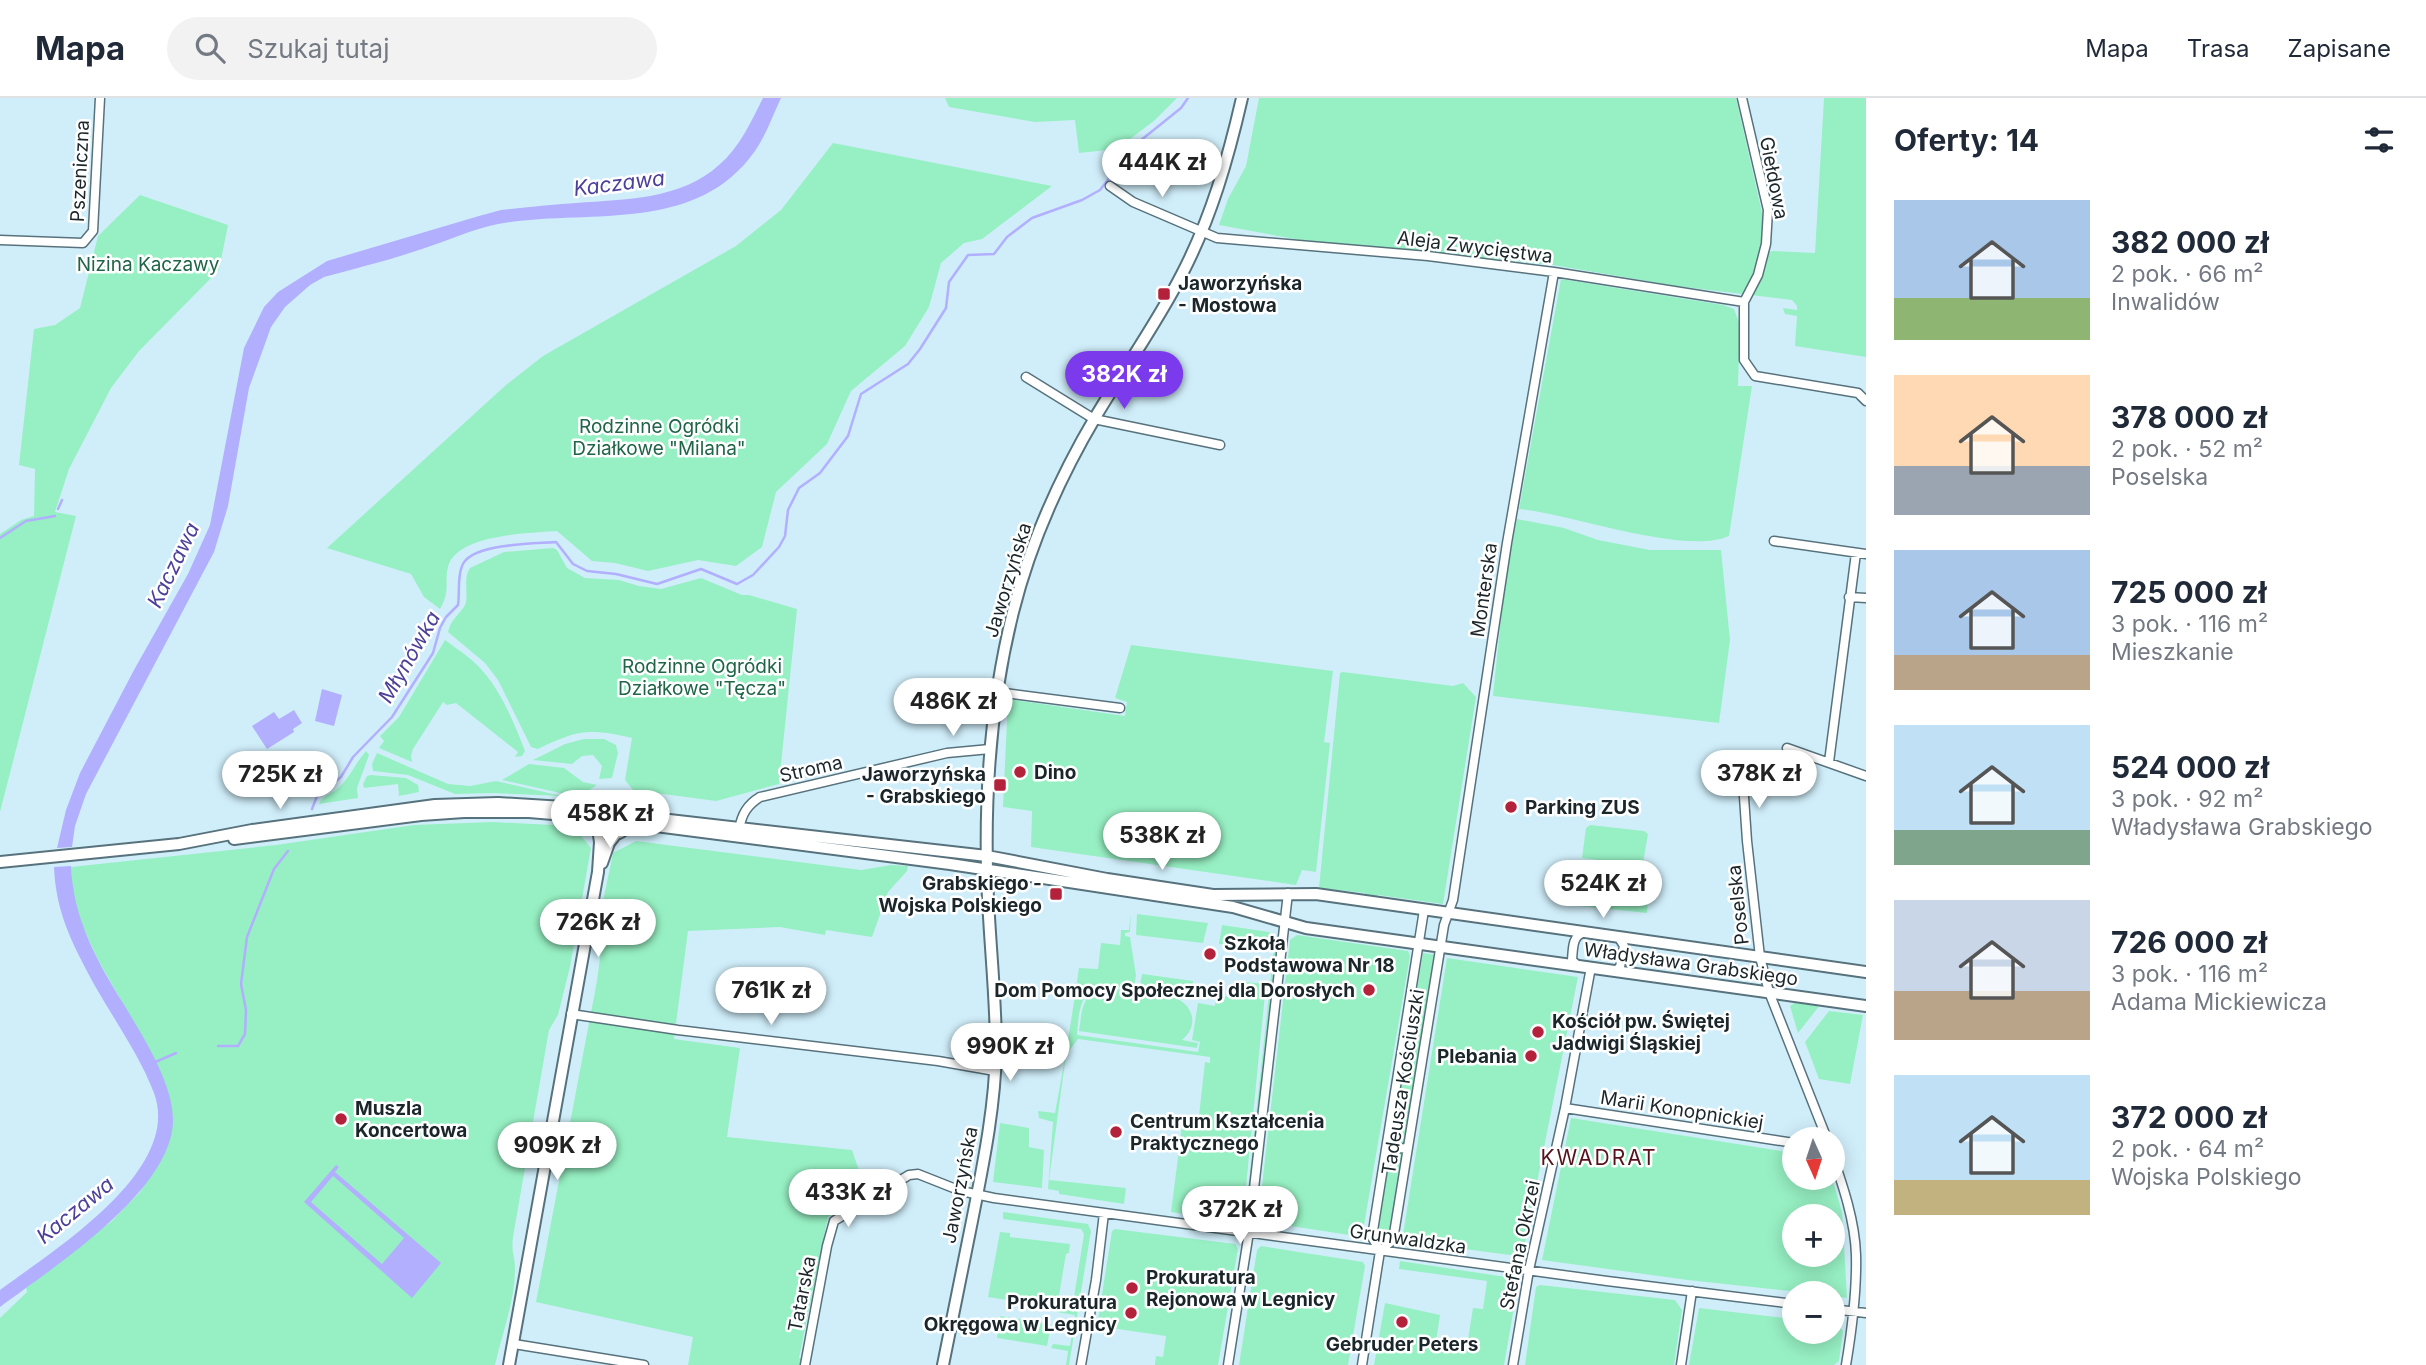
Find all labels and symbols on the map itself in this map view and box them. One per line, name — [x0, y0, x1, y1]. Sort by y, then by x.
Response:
street label: Pszeniczna — [66, 119, 94, 223]
street label: Giełdowa — [1755, 135, 1793, 221]
pin: 444K zł — [1097, 140, 1227, 199]
water label: Kaczawa — [572, 165, 666, 201]
street label: Aleja Zwycięstwa — [1396, 226, 1554, 268]
park label: Nizina Kaczawy — [77, 253, 220, 276]
place label: Jaworzyńska - Mostowa — [1178, 272, 1302, 317]
marker: Jaworzyńska - Mostowa — [1156, 286, 1172, 302]
pin: 382K zł — [1059, 352, 1189, 411]
park label: Rodzinne Ogródki Działkowe "Milana" — [572, 415, 746, 460]
water label: Kaczawa — [142, 518, 204, 612]
street label: Jaworzyńska — [980, 520, 1036, 640]
street label: Monterska — [1466, 541, 1502, 639]
water label: Młynówka — [373, 607, 445, 707]
park label: Rodzinne Ogródki Działkowe "Tęcza" — [618, 655, 786, 700]
pin: 486K zł — [888, 678, 1018, 738]
pin: 378K zł — [1694, 750, 1824, 810]
street label: Stroma — [777, 751, 845, 787]
pin: 725K zł — [215, 752, 345, 811]
place label: Dino — [1034, 761, 1076, 784]
place label: Jaworzyńska - Grabskiego — [862, 763, 986, 808]
marker: Dino — [1012, 764, 1028, 780]
marker: Jaworzyńska - Grabskiego — [992, 777, 1008, 793]
pin: 458K zł — [545, 790, 675, 850]
place label: Parking ZUS — [1525, 796, 1640, 819]
marker: Parking ZUS — [1503, 799, 1519, 815]
pin: 538K zł — [1097, 812, 1227, 872]
pin: 524K zł — [1538, 860, 1668, 920]
street label: Poselska — [1722, 864, 1754, 946]
place label: Grabskiego - Wojska Polskiego — [878, 872, 1042, 917]
marker: Grabskiego - Wojska Polskiego — [1048, 886, 1064, 902]
pin: 726K zł — [533, 900, 663, 959]
place label: Szkoła Podstawowa Nr 18 — [1224, 932, 1395, 977]
street label: Władysława Grabskiego — [1582, 938, 1800, 990]
marker: Szkoła Podstawowa Nr 18 — [1202, 946, 1218, 962]
pin: 761K zł — [706, 968, 836, 1027]
place label: Dom Pomocy Społecznej dla Dorosłych — [994, 979, 1355, 1002]
marker: Dom Pomocy Społecznej dla Dorosłych — [1361, 982, 1377, 998]
street label: Tadeusza Kościuszki — [1377, 988, 1429, 1176]
place label: Kościół pw. Świętej Jadwigi Śląskiej — [1552, 1010, 1730, 1055]
pin: 990K zł — [945, 1024, 1075, 1083]
marker: Kościół pw. Świętej Jadwigi Śląskiej — [1530, 1024, 1546, 1040]
place label: Plebania — [1437, 1045, 1517, 1068]
marker: Plebania — [1523, 1048, 1539, 1064]
street label: Marii Konopnickiej — [1599, 1086, 1765, 1134]
place label: Muszla Koncertowa — [355, 1097, 467, 1142]
place label: Centrum Kształcenia Praktycznego — [1130, 1110, 1325, 1155]
marker: Muszla Koncertowa — [333, 1111, 349, 1127]
pin: 909K zł — [492, 1122, 622, 1182]
street label: Jaworzyńska — [937, 1124, 983, 1246]
marker: Centrum Kształcenia Praktycznego — [1108, 1124, 1124, 1140]
north arrow — [1782, 1127, 1844, 1190]
district label: KWADRAT — [1540, 1145, 1658, 1170]
pin: 433K zł — [783, 1170, 913, 1229]
water label: Kaczawa — [31, 1171, 119, 1249]
street label: Stefana Okrzei — [1495, 1178, 1545, 1312]
pin: 372K zł — [1175, 1186, 1305, 1246]
street label: Grunwaldzka — [1348, 1219, 1468, 1259]
street label: Tatarska — [783, 1254, 821, 1334]
place label: Prokuratura Rejonowa w Legnicy — [1146, 1266, 1336, 1311]
marker: Prokuratura Rejonowa w Legnicy — [1124, 1280, 1140, 1296]
place label: Prokuratura Okręgowa w Legnicy — [924, 1291, 1118, 1336]
marker: Prokuratura Okręgowa w Legnicy — [1123, 1305, 1139, 1321]
marker: Gebruder Peters — [1394, 1314, 1410, 1330]
place label: Gebruder Peters — [1326, 1333, 1478, 1356]

